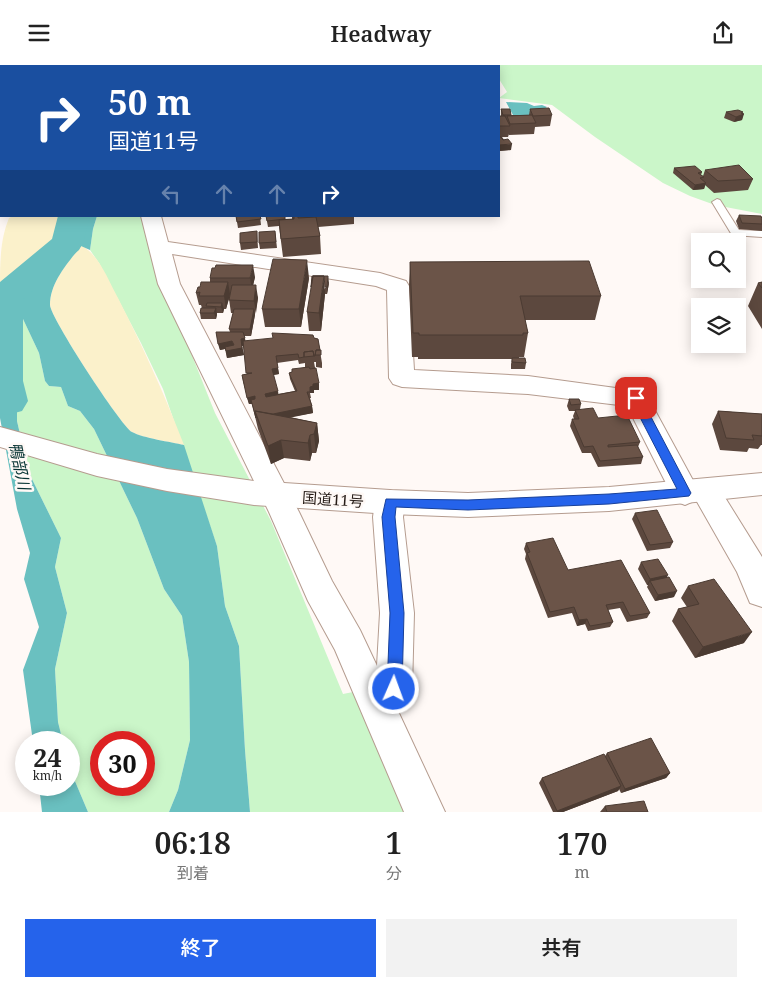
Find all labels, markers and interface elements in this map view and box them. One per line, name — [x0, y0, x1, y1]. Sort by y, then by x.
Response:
text: Headway — [331, 18, 431, 48]
icon: menu — [25, 19, 53, 47]
icon: share — [709, 19, 737, 47]
text: 50 m — [108, 78, 191, 125]
icon: right — [25, 85, 90, 150]
text: 国道11号 — [108, 125, 199, 155]
icon: left — [157, 180, 185, 208]
icon: ahead — [210, 180, 238, 208]
icon: ahead — [263, 180, 291, 208]
icon: right — [316, 180, 344, 208]
map controls — [691, 233, 746, 353]
button: search — [691, 233, 746, 288]
button: layers — [691, 298, 746, 353]
pin — [615, 377, 657, 419]
icon: arrive — [622, 384, 650, 412]
water label: 鴨部川 — [4, 440, 36, 494]
street label: 国道11号 — [301, 487, 365, 511]
position arrow — [367, 662, 419, 714]
speed limit sign: 30 — [90, 731, 155, 796]
text: 24 — [33, 740, 62, 774]
text: km/h — [33, 767, 62, 784]
text: 06:18 — [154, 822, 231, 863]
text: 1 — [385, 822, 402, 863]
text: 170 — [557, 823, 608, 864]
text: m — [575, 861, 590, 883]
text: 到着 — [177, 862, 209, 884]
text: 分 — [386, 862, 402, 884]
button: 終了 — [25, 919, 376, 977]
button: 共有 — [386, 919, 737, 977]

